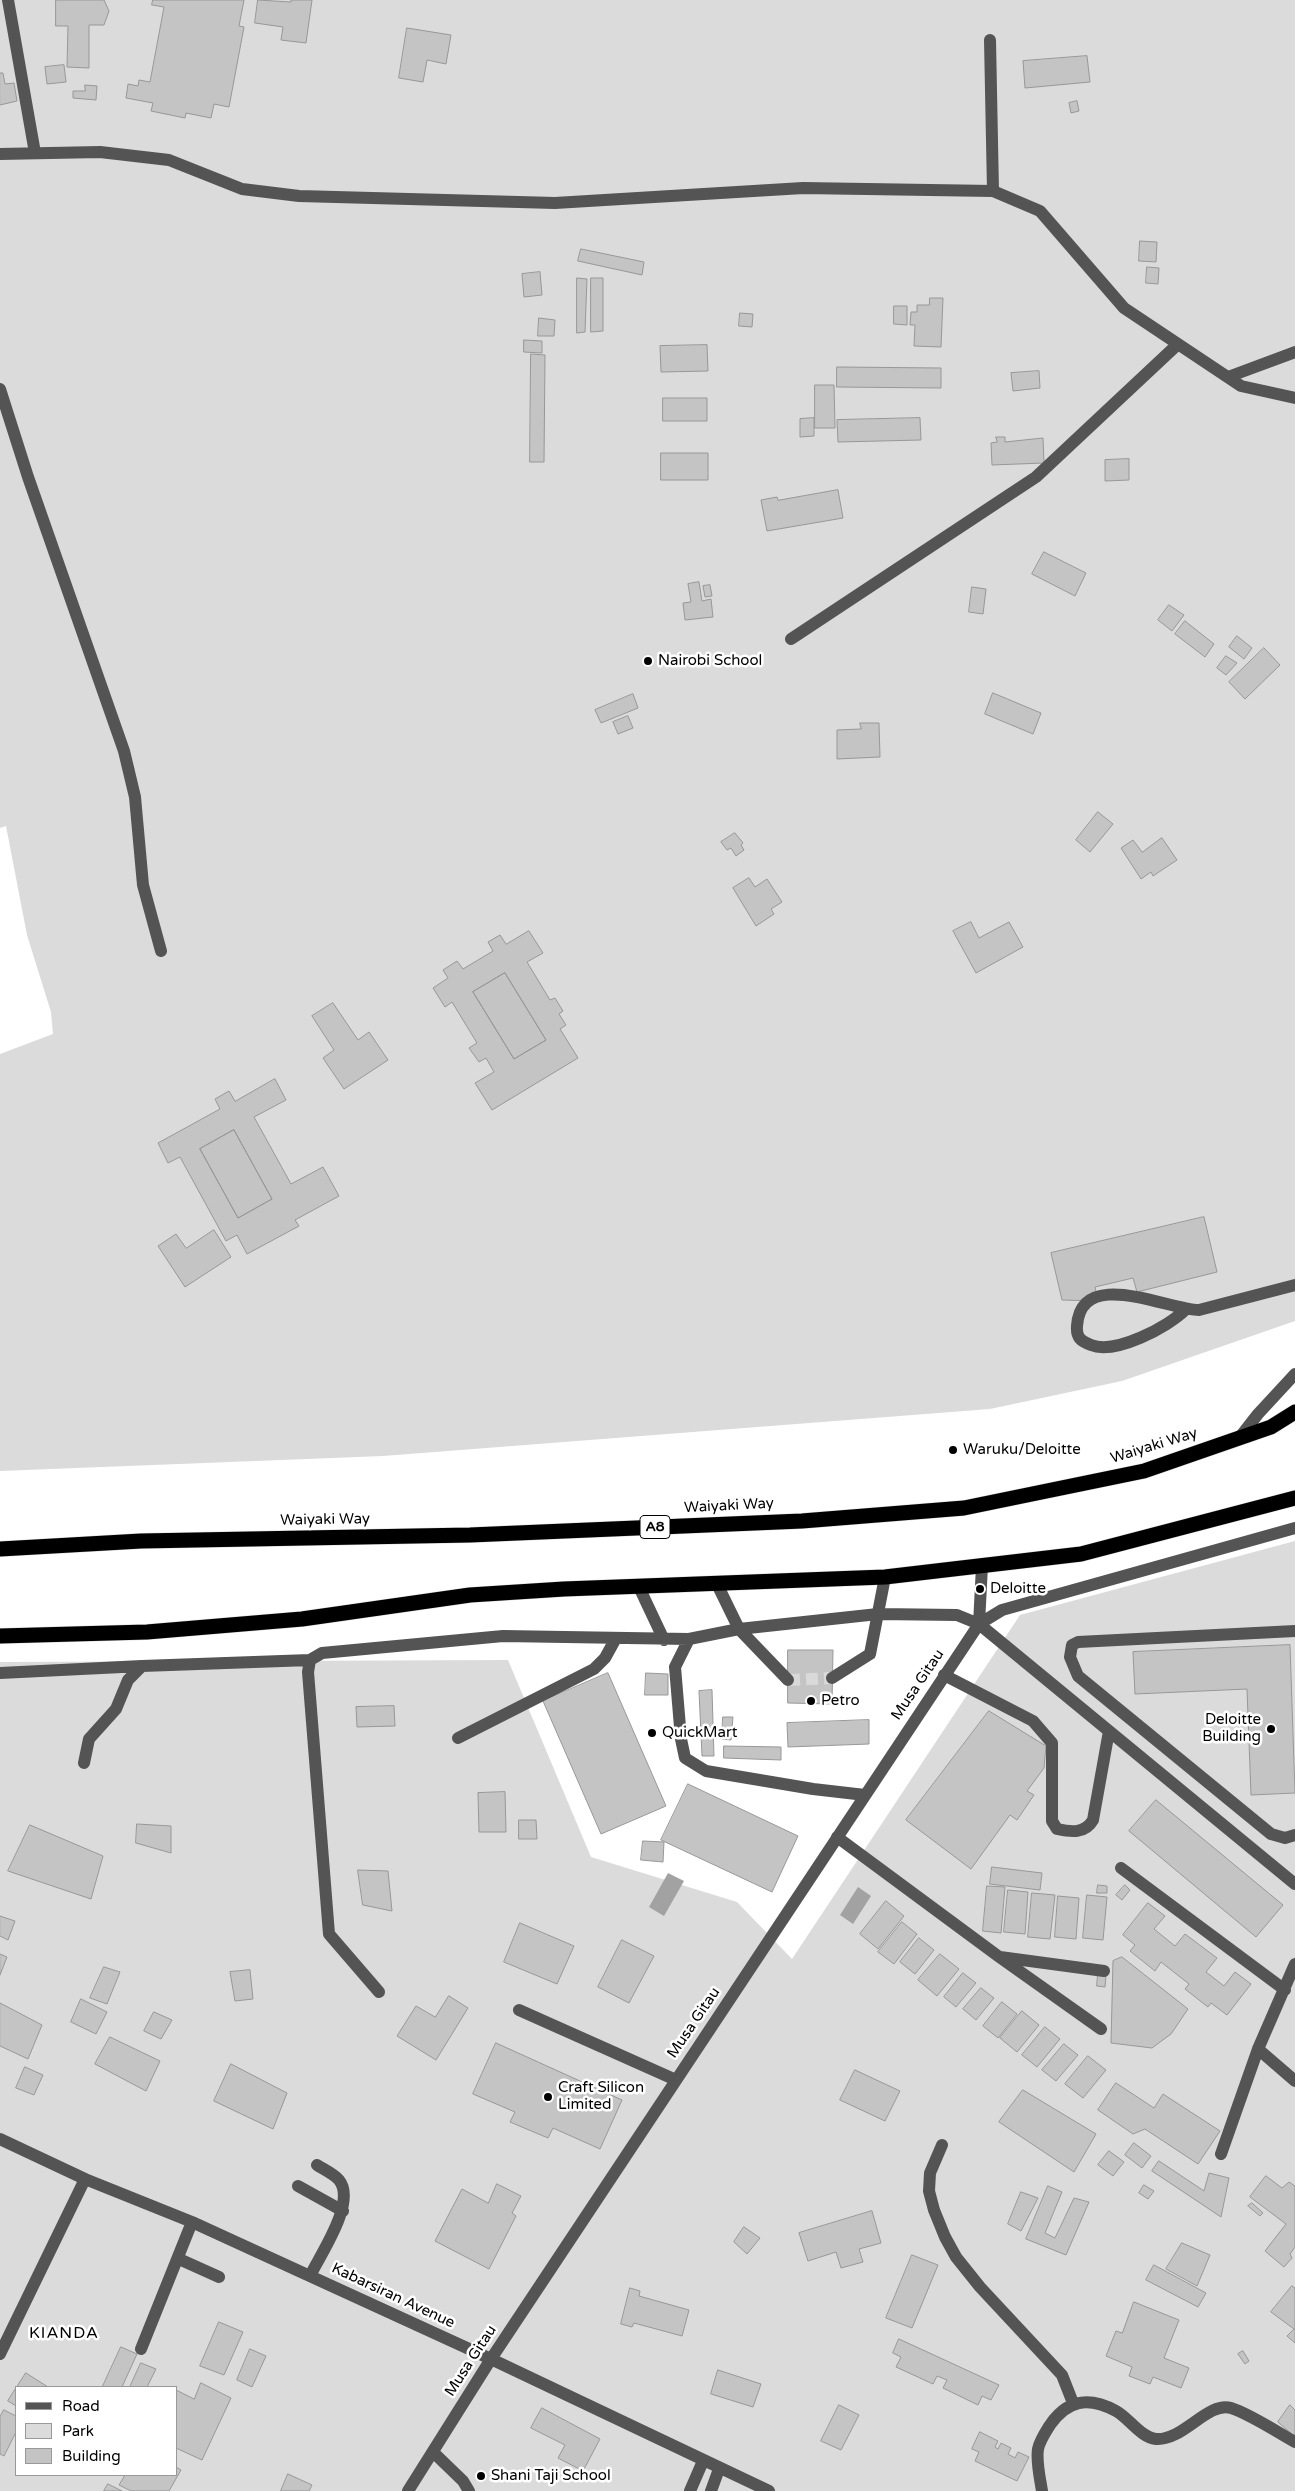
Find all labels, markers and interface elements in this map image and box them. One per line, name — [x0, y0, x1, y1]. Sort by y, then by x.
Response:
place label: Nairobi School — [658, 652, 762, 670]
marker: Nairobi School — [642, 655, 654, 667]
street label: Waiyaki Way — [1108, 1424, 1200, 1468]
place label: Waruku/Deloitte — [963, 1441, 1081, 1459]
marker: Waruku/Deloitte — [947, 1444, 959, 1456]
street label: Waiyaki Way — [684, 1495, 774, 1517]
street label: Waiyaki Way — [280, 1510, 370, 1530]
road number: A8 — [640, 1515, 670, 1538]
place label: Deloitte — [990, 1580, 1046, 1598]
marker: Deloitte — [974, 1583, 986, 1595]
street label: Musa Gitau — [888, 1646, 948, 1724]
place label: Petro — [821, 1692, 860, 1710]
marker: Petro — [805, 1695, 817, 1707]
place label: Deloitte Building — [1202, 1711, 1261, 1746]
marker: Deloitte Building — [1265, 1723, 1277, 1735]
place label: QuickMart — [662, 1724, 737, 1742]
marker: QuickMart — [646, 1727, 658, 1739]
street label: Musa Gitau — [664, 1984, 724, 2062]
place label: Craft Silicon Limited — [558, 2079, 644, 2114]
marker: Craft Silicon Limited — [542, 2091, 554, 2103]
street label: Kabarsiran Avenue — [328, 2260, 458, 2332]
street label: Musa Gitau — [441, 2322, 501, 2400]
district label: KIANDA — [28, 2324, 100, 2344]
legend — [15, 2386, 178, 2476]
text: Road — [62, 2397, 100, 2415]
text: Park — [62, 2422, 94, 2440]
text: Building — [62, 2447, 121, 2465]
place label: Shani Taji School — [491, 2467, 611, 2485]
marker: Shani Taji School — [475, 2470, 487, 2482]

